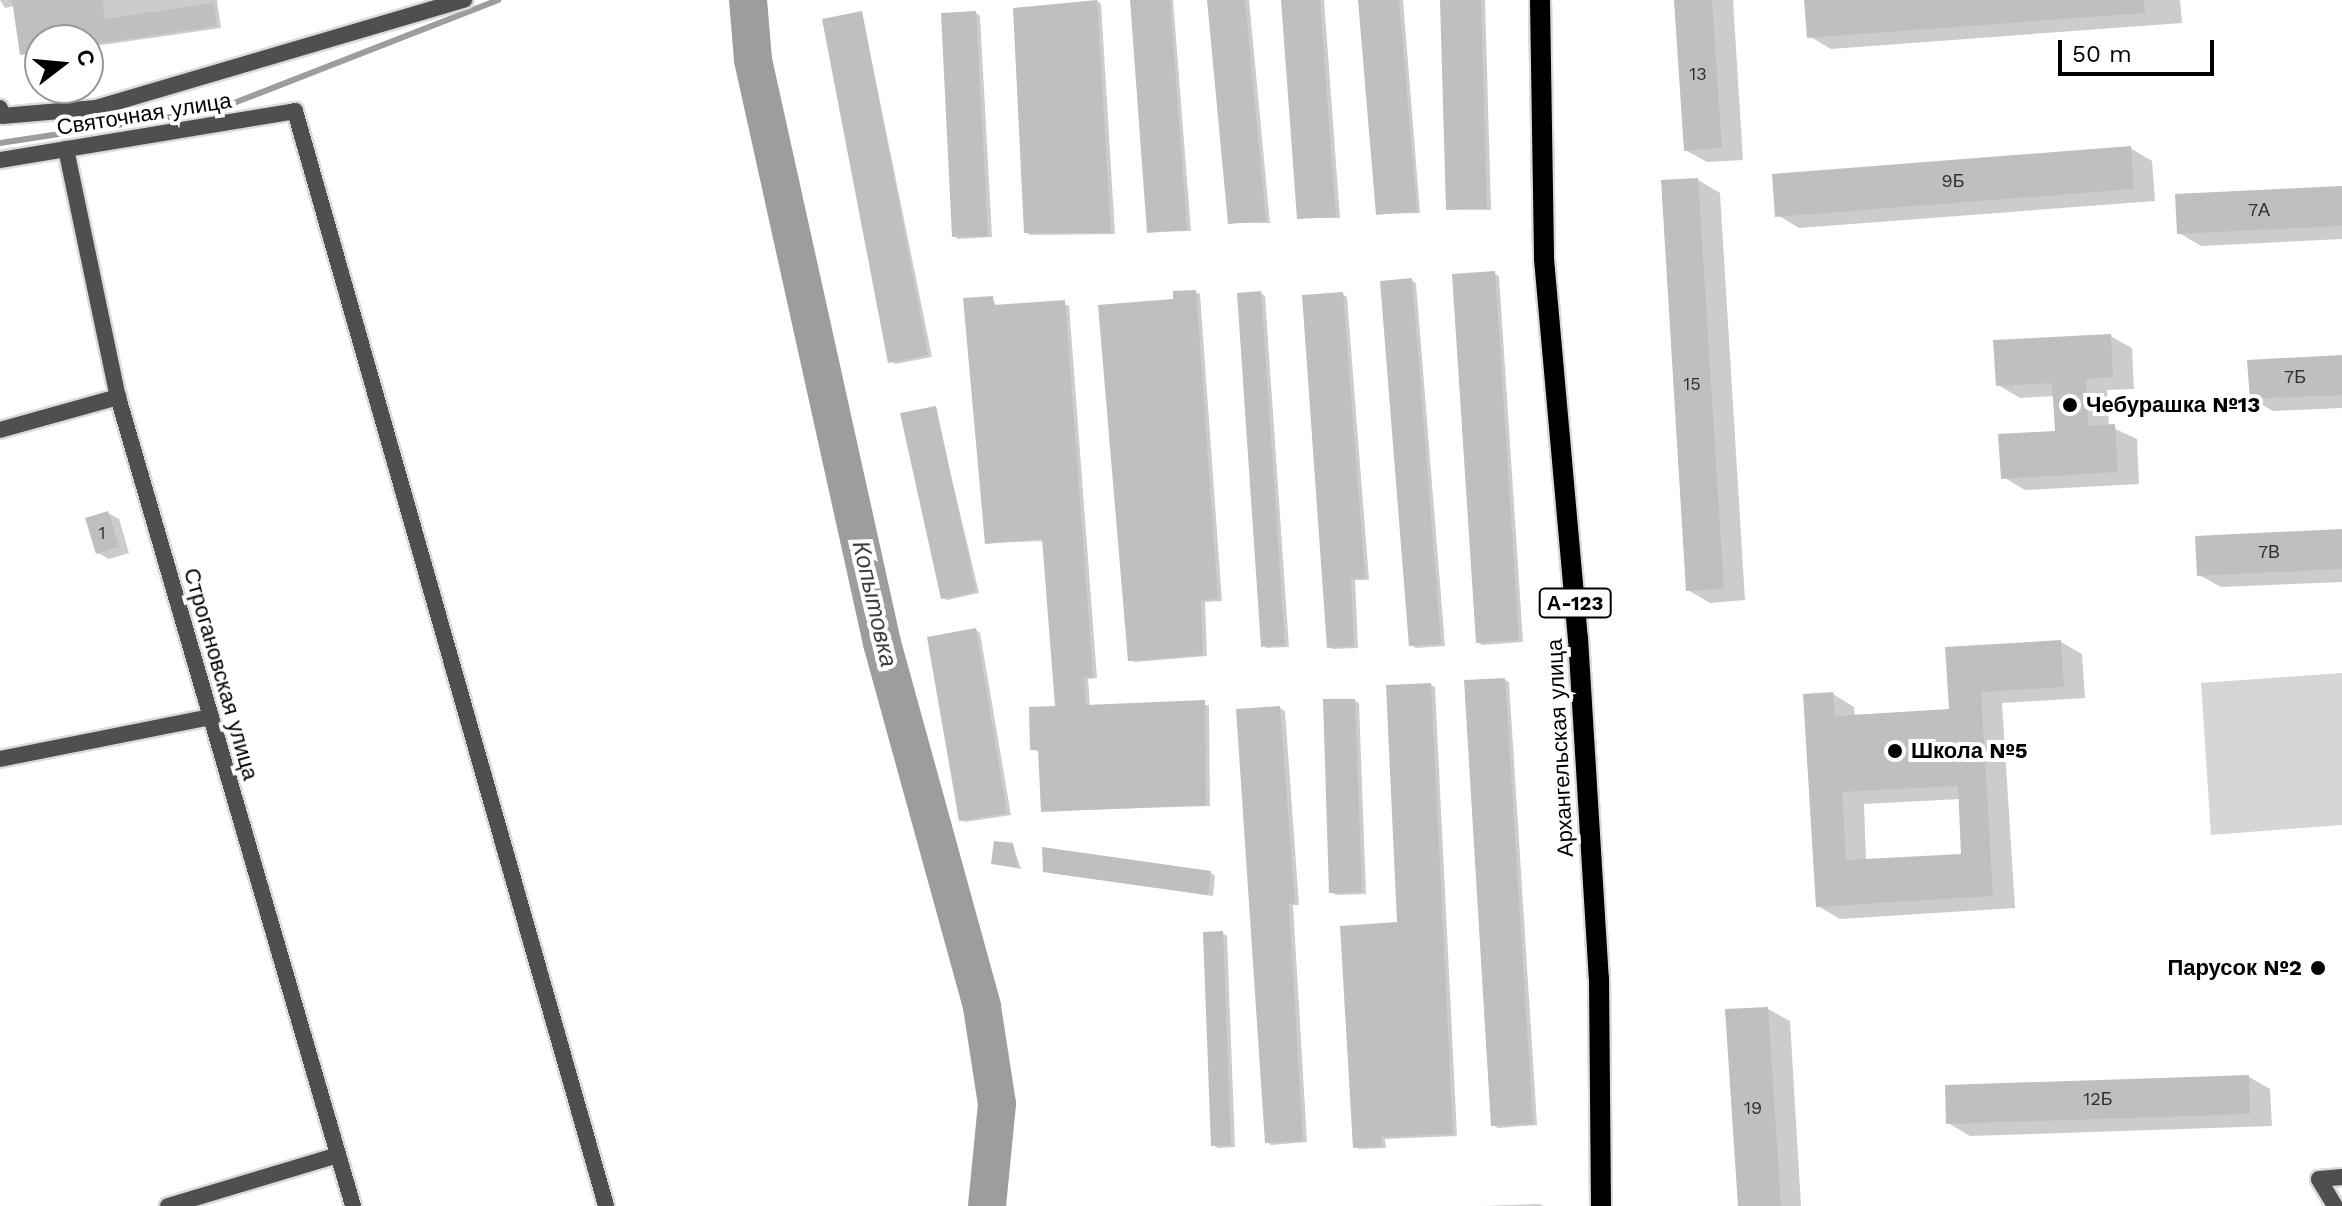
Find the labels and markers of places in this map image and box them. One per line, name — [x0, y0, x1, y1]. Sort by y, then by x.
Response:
place label: Чебурашка №13 — [2086, 392, 2260, 418]
marker: Чебурашка №13 — [2061, 396, 2079, 414]
place label: Школа №5 — [1911, 738, 2028, 764]
marker: Школа №5 — [1886, 742, 1904, 760]
place label: Парусок №2 — [2167, 955, 2302, 981]
marker: Парусок №2 — [2309, 959, 2327, 977]

